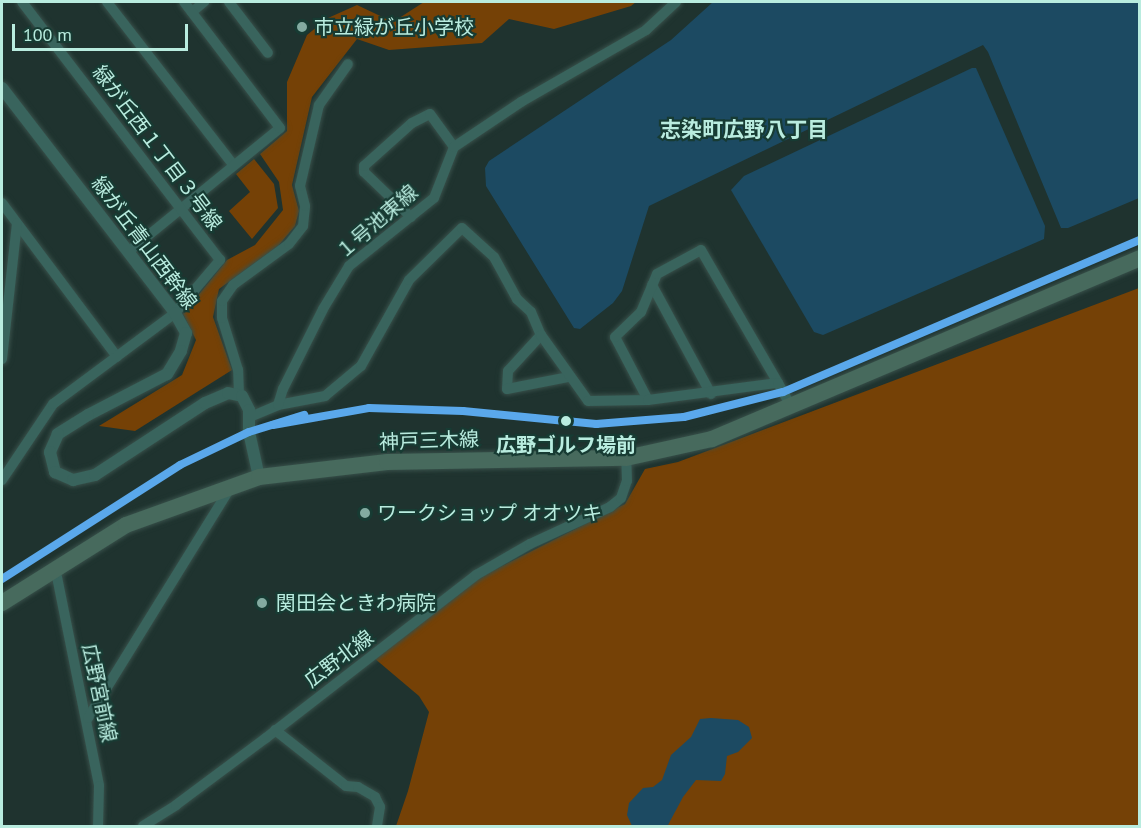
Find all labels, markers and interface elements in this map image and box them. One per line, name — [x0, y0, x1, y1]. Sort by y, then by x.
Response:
scale bar — [15, 12, 190, 50]
place label: 市立緑が丘小学校 — [314, 15, 474, 39]
marker: 市立緑が丘小学校 — [295, 20, 309, 34]
text: 100 m — [23, 23, 72, 46]
street label: 緑が丘西１丁目３号線 — [87, 61, 227, 235]
district label: 志染町広野八丁目 — [660, 117, 828, 143]
street label: 緑が丘青山西幹線 — [86, 172, 202, 314]
street label: １号池東線 — [331, 180, 423, 264]
marker: 広野ゴルフ場前 — [557, 412, 575, 430]
street label: 神戸三木線 — [379, 427, 479, 455]
place label: 広野ゴルフ場前 — [496, 433, 636, 457]
place label: ワークショップ オオツキ — [377, 501, 602, 525]
marker: ワークショップ オオツキ — [358, 506, 372, 520]
place label: 関田会ときわ病院 — [276, 591, 436, 615]
marker: 関田会ときわ病院 — [253, 594, 271, 612]
street label: 広野北線 — [300, 625, 378, 693]
street label: 広野宮前線 — [77, 642, 121, 744]

